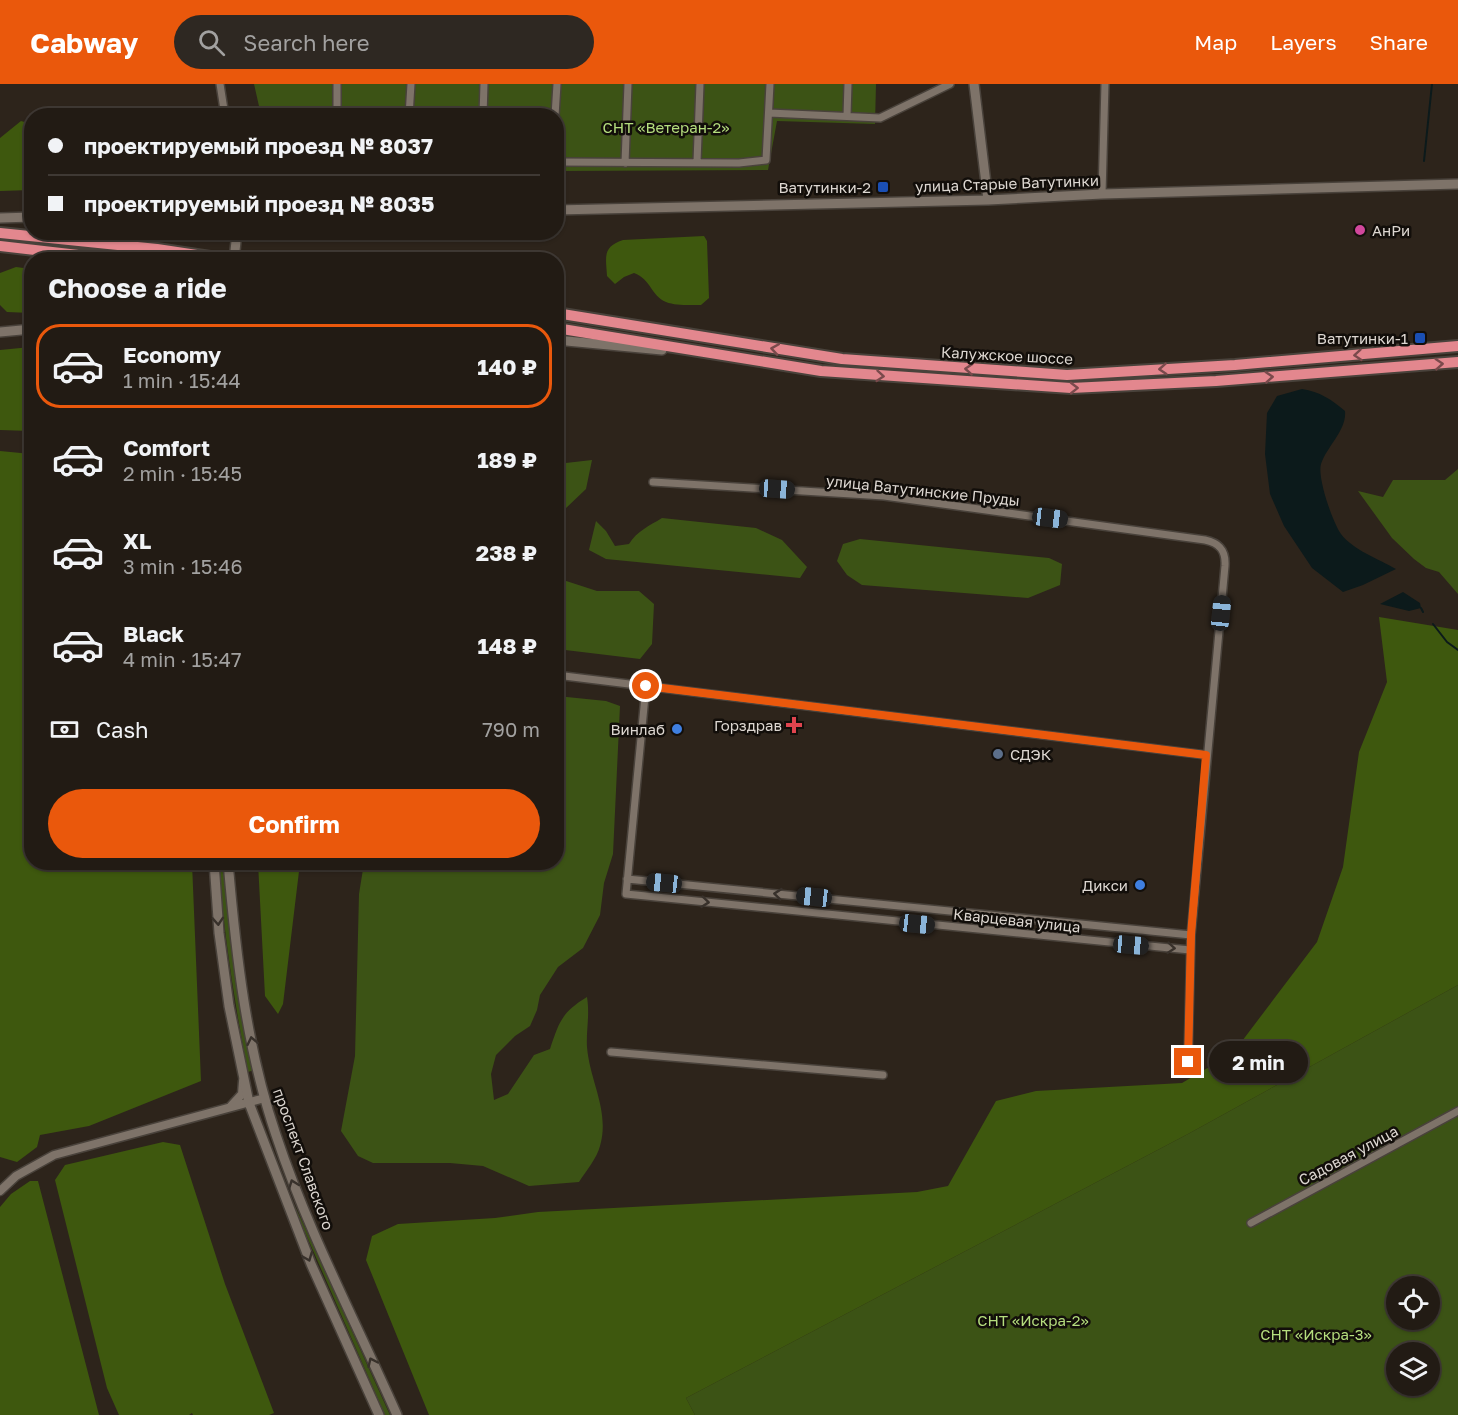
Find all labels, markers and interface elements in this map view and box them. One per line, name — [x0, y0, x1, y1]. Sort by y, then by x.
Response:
search box — [174, 15, 594, 69]
text: Cabway — [30, 26, 138, 59]
icon: search — [195, 26, 228, 59]
text: Search here — [243, 29, 369, 56]
text: Map — [1194, 29, 1237, 55]
text: Layers — [1270, 29, 1337, 55]
text: Share — [1370, 29, 1428, 55]
park label: СНТ «Ветеран-2» — [603, 118, 729, 136]
text: проектируемый проезд № 8037 — [84, 132, 433, 159]
street label: улица Старые Ватутинки — [915, 171, 1099, 195]
place label: Ватутинки-2 — [778, 178, 871, 196]
marker: Ватутинки-2 — [876, 180, 890, 194]
text: проектируемый проезд № 8035 — [84, 190, 434, 217]
place label: АнРи — [1372, 221, 1410, 239]
marker: АнРи — [1353, 223, 1367, 237]
text: Choose a ride — [48, 272, 227, 304]
place label: Ватутинки-1 — [1317, 329, 1408, 347]
marker: Ватутинки-1 — [1413, 331, 1427, 345]
icon: car — [51, 339, 105, 393]
text: Economy — [123, 341, 221, 368]
one-way arrow — [770, 343, 780, 355]
street label: Калужское шоссе — [941, 343, 1074, 367]
one-way arrow — [1353, 348, 1362, 361]
text: 140 ₽ — [477, 353, 537, 380]
one-way arrow — [1434, 357, 1443, 370]
one-way arrow — [1159, 362, 1168, 375]
one-way arrow — [964, 363, 973, 376]
text: 1 min · 15:44 — [123, 368, 241, 392]
one-way arrow — [875, 369, 884, 382]
one-way arrow — [1264, 371, 1273, 384]
one-way arrow — [1070, 382, 1079, 394]
icon: car — [51, 432, 105, 486]
text: Comfort — [123, 434, 210, 461]
text: 189 ₽ — [477, 446, 537, 473]
text: 2 min · 15:45 — [123, 461, 242, 485]
street label: улица Ватутинские Пруды — [825, 471, 1021, 509]
car — [758, 479, 796, 499]
car — [1031, 507, 1069, 529]
icon: car — [51, 525, 105, 579]
text: XL — [123, 527, 151, 554]
text: 238 ₽ — [476, 539, 537, 566]
text: 3 min · 15:46 — [123, 554, 243, 578]
car — [1210, 594, 1232, 632]
icon: car — [51, 618, 105, 672]
text: Black — [123, 620, 184, 647]
text: 148 ₽ — [477, 632, 537, 659]
text: 4 min · 15:47 — [123, 647, 242, 671]
route start — [632, 672, 659, 699]
icon: cash — [48, 713, 81, 746]
text: Cash — [96, 716, 149, 743]
place label: Горздрав — [714, 716, 782, 734]
text: 790 m — [482, 717, 540, 741]
marker: Горздрав — [787, 718, 801, 732]
place label: Винлаб — [610, 720, 665, 738]
marker: Винлаб — [670, 722, 684, 736]
place label: СДЭК — [1010, 745, 1052, 763]
marker: СДЭК — [991, 747, 1005, 761]
button: Confirm — [48, 789, 540, 858]
car — [645, 872, 683, 894]
place label: Дикси — [1082, 876, 1128, 894]
marker: Дикси — [1133, 878, 1147, 892]
car — [795, 886, 833, 908]
one-way arrow — [773, 888, 782, 901]
one-way arrow — [700, 895, 709, 908]
street label: Кварцевая улица — [952, 904, 1082, 936]
car — [898, 913, 936, 935]
one-way arrow — [211, 916, 224, 925]
car — [1112, 934, 1150, 956]
one-way arrow — [1166, 941, 1175, 954]
one-way arrow — [246, 1037, 259, 1047]
callout: 2 min — [1209, 1041, 1308, 1083]
route end — [1174, 1048, 1201, 1075]
text: 2 min — [1232, 1050, 1285, 1074]
street label: проспект Славского — [270, 1086, 338, 1232]
street label: Садовая улица — [1295, 1121, 1401, 1189]
one-way arrow — [288, 1179, 301, 1189]
one-way arrow — [301, 1250, 313, 1261]
map controls — [1386, 1276, 1440, 1396]
button: locate — [1386, 1276, 1440, 1330]
park label: СНТ «Искра-2» — [977, 1311, 1089, 1329]
park label: СНТ «Искра-3» — [1260, 1325, 1372, 1343]
button: layers — [1386, 1342, 1440, 1396]
one-way arrow — [368, 1357, 380, 1368]

